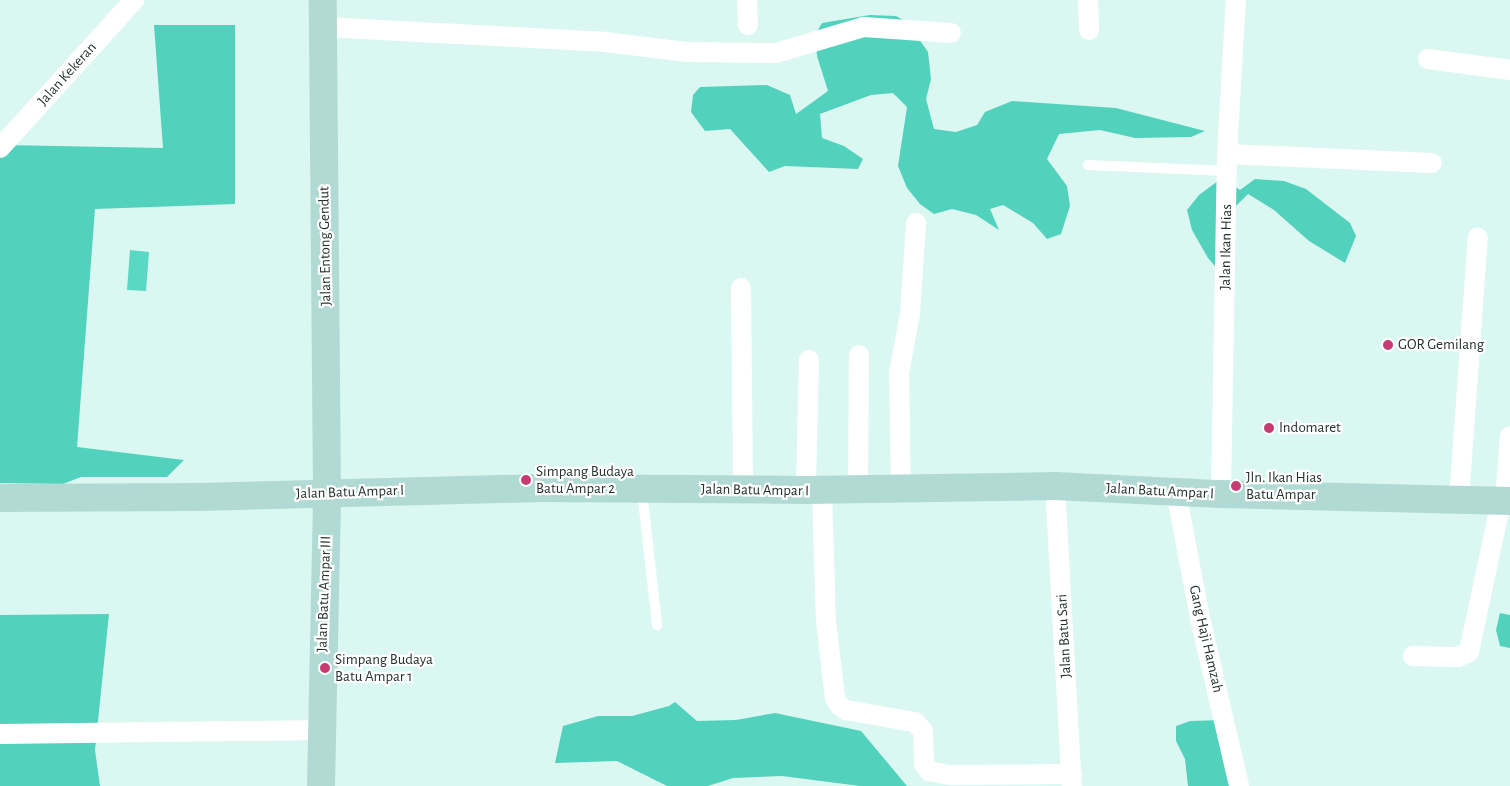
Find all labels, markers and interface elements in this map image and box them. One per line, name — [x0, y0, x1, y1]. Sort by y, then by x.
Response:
street label: Jalan Kekeran — [34, 38, 100, 110]
street label: Jalan Entong Gendut — [315, 186, 335, 306]
street label: Jalan Ikan Hias — [1216, 204, 1236, 290]
place label: GOR Gemilang — [1398, 336, 1484, 354]
marker: GOR Gemilang — [1382, 339, 1394, 351]
place label: Indomaret — [1279, 419, 1341, 437]
marker: Indomaret — [1263, 422, 1275, 434]
place label: Simpang Budaya Batu Ampar 2 — [536, 462, 634, 497]
place label: Jln. Ikan Hias Batu Ampar — [1246, 468, 1322, 503]
marker: Simpang Budaya Batu Ampar 2 — [520, 474, 532, 486]
street label: Jalan Batu Ampar I — [1106, 479, 1214, 503]
street label: Jalan Batu Ampar I — [701, 480, 809, 500]
marker: Jln. Ikan Hias Batu Ampar — [1230, 480, 1242, 492]
street label: Jalan Batu Ampar I — [296, 481, 404, 503]
street label: Jalan Batu Ampar III — [313, 536, 335, 652]
street label: Gang Haji Hamzah — [1185, 583, 1227, 695]
street label: Jalan Batu Sari — [1053, 594, 1075, 678]
place label: Simpang Budaya Batu Ampar 1 — [335, 650, 433, 685]
marker: Simpang Budaya Batu Ampar 1 — [319, 662, 331, 674]

